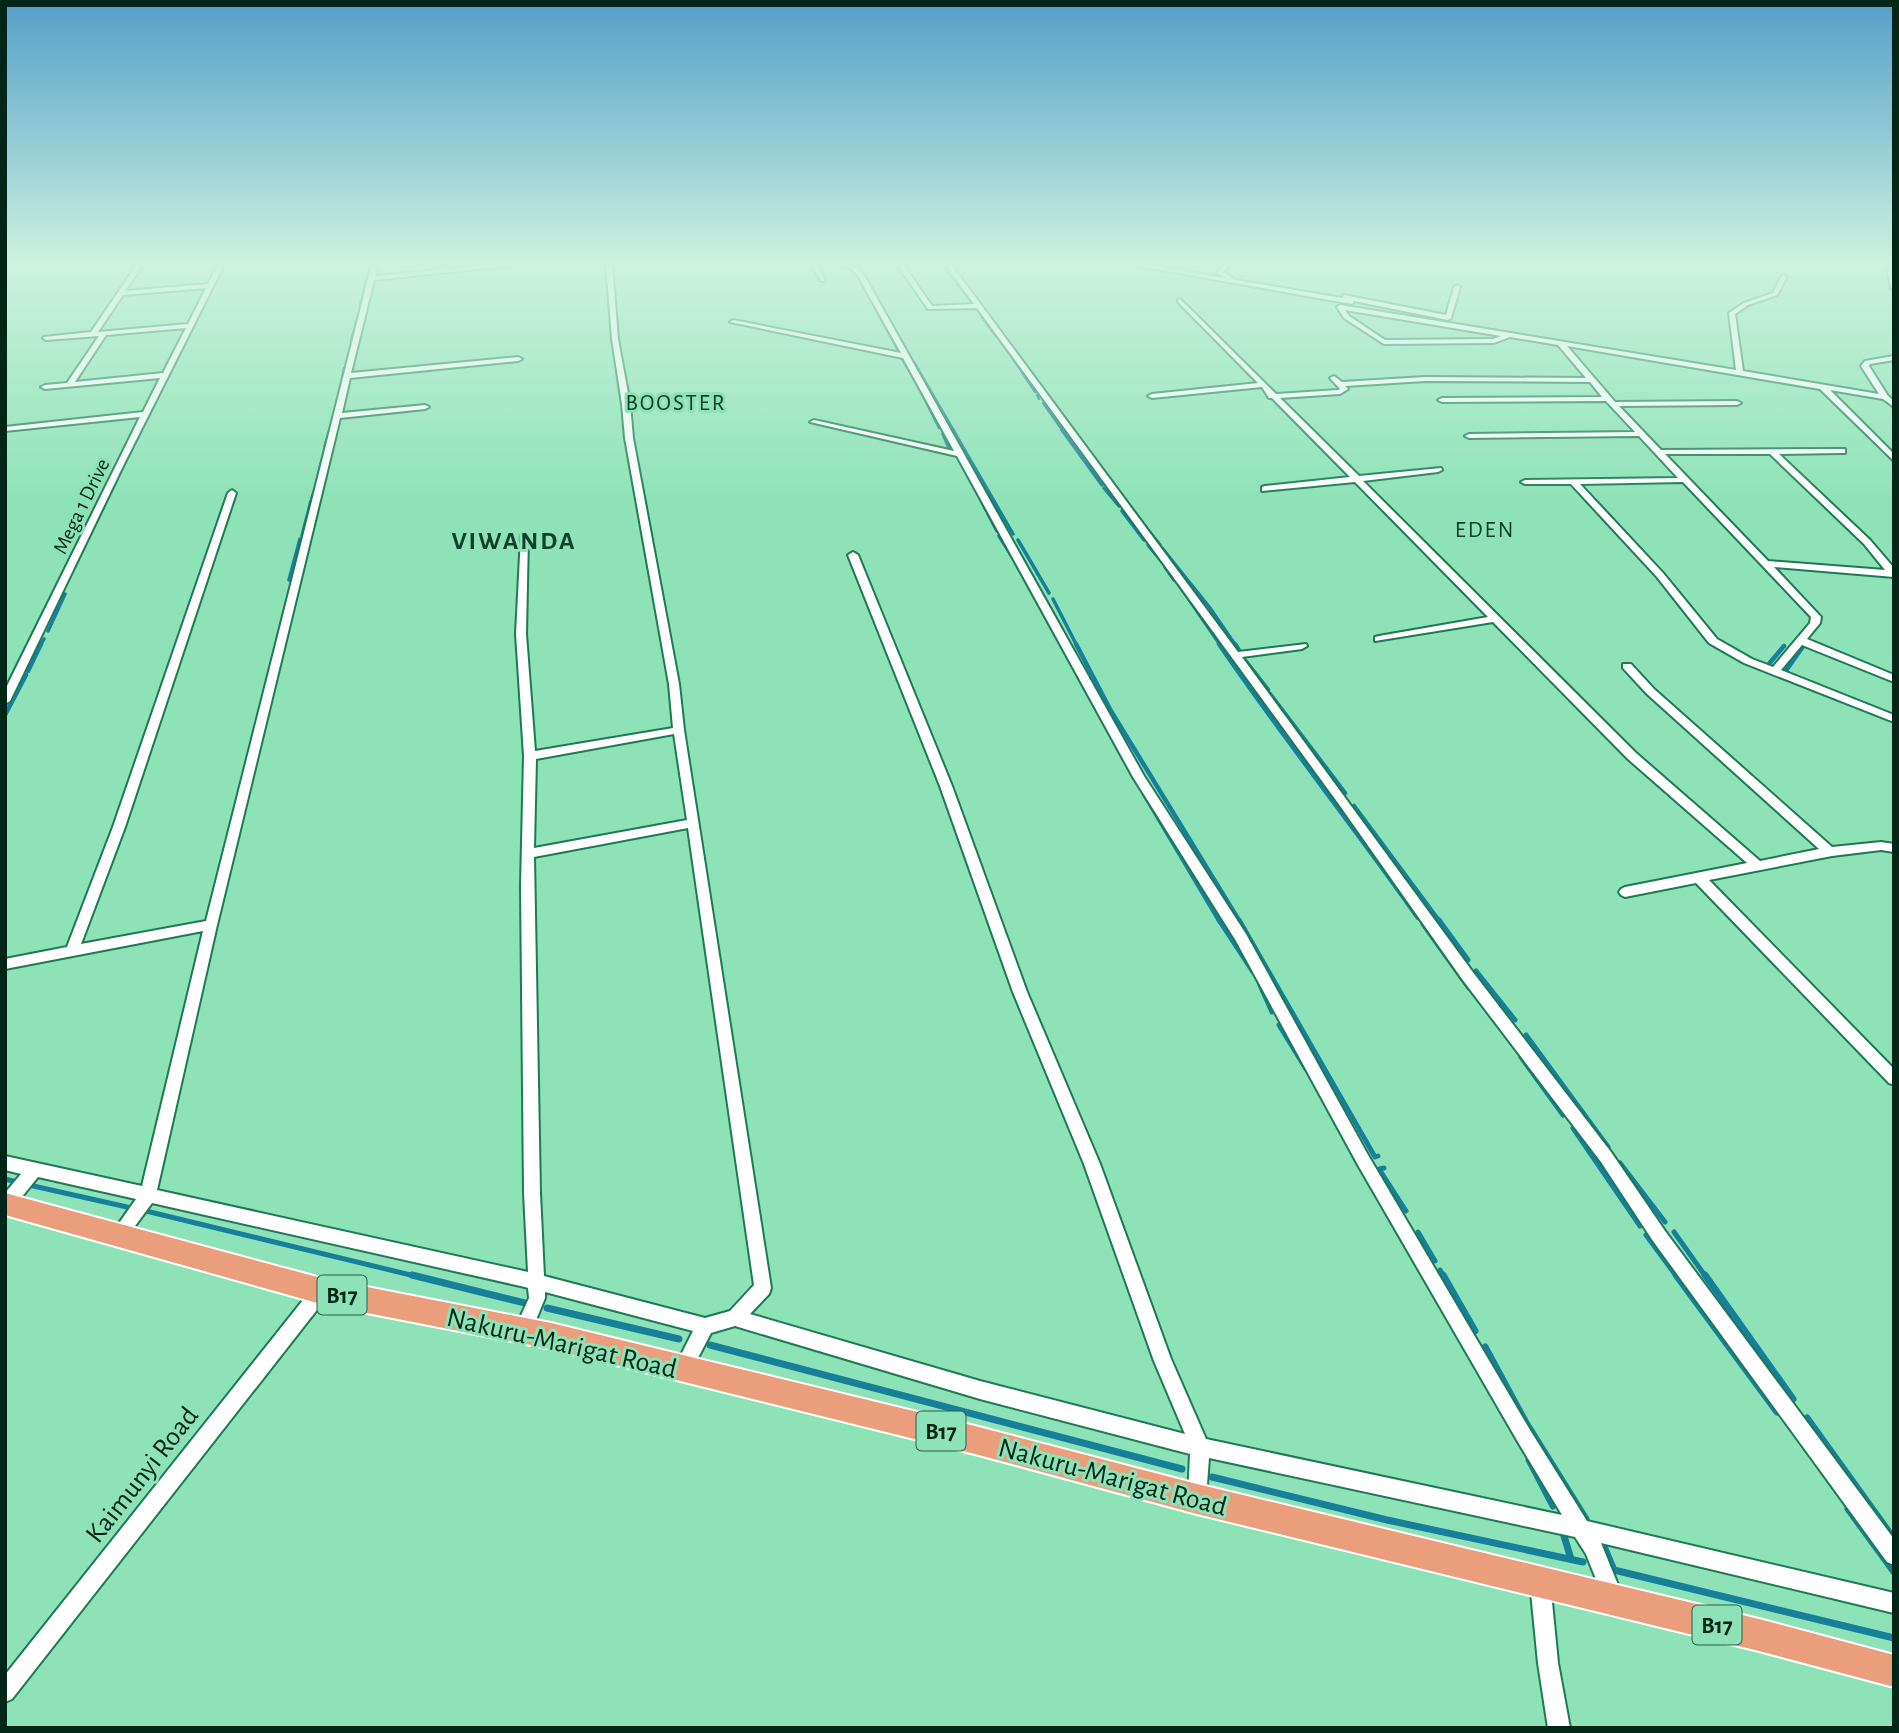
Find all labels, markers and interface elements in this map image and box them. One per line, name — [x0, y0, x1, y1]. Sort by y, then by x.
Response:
district label: BOOSTER — [625, 392, 727, 415]
street label: Mega 1 Drive — [49, 455, 113, 557]
district label: EDEN — [1455, 519, 1515, 542]
district label: VIWANDA — [451, 528, 577, 554]
road number: B17 — [318, 1276, 366, 1314]
street label: Nakuru-Marigat Road — [444, 1304, 679, 1384]
street label: Kaimunyi Road — [81, 1402, 204, 1549]
road number: B17 — [916, 1412, 965, 1450]
street label: Nakuru-Marigat Road — [995, 1434, 1230, 1522]
road number: B17 — [1692, 1606, 1742, 1644]

